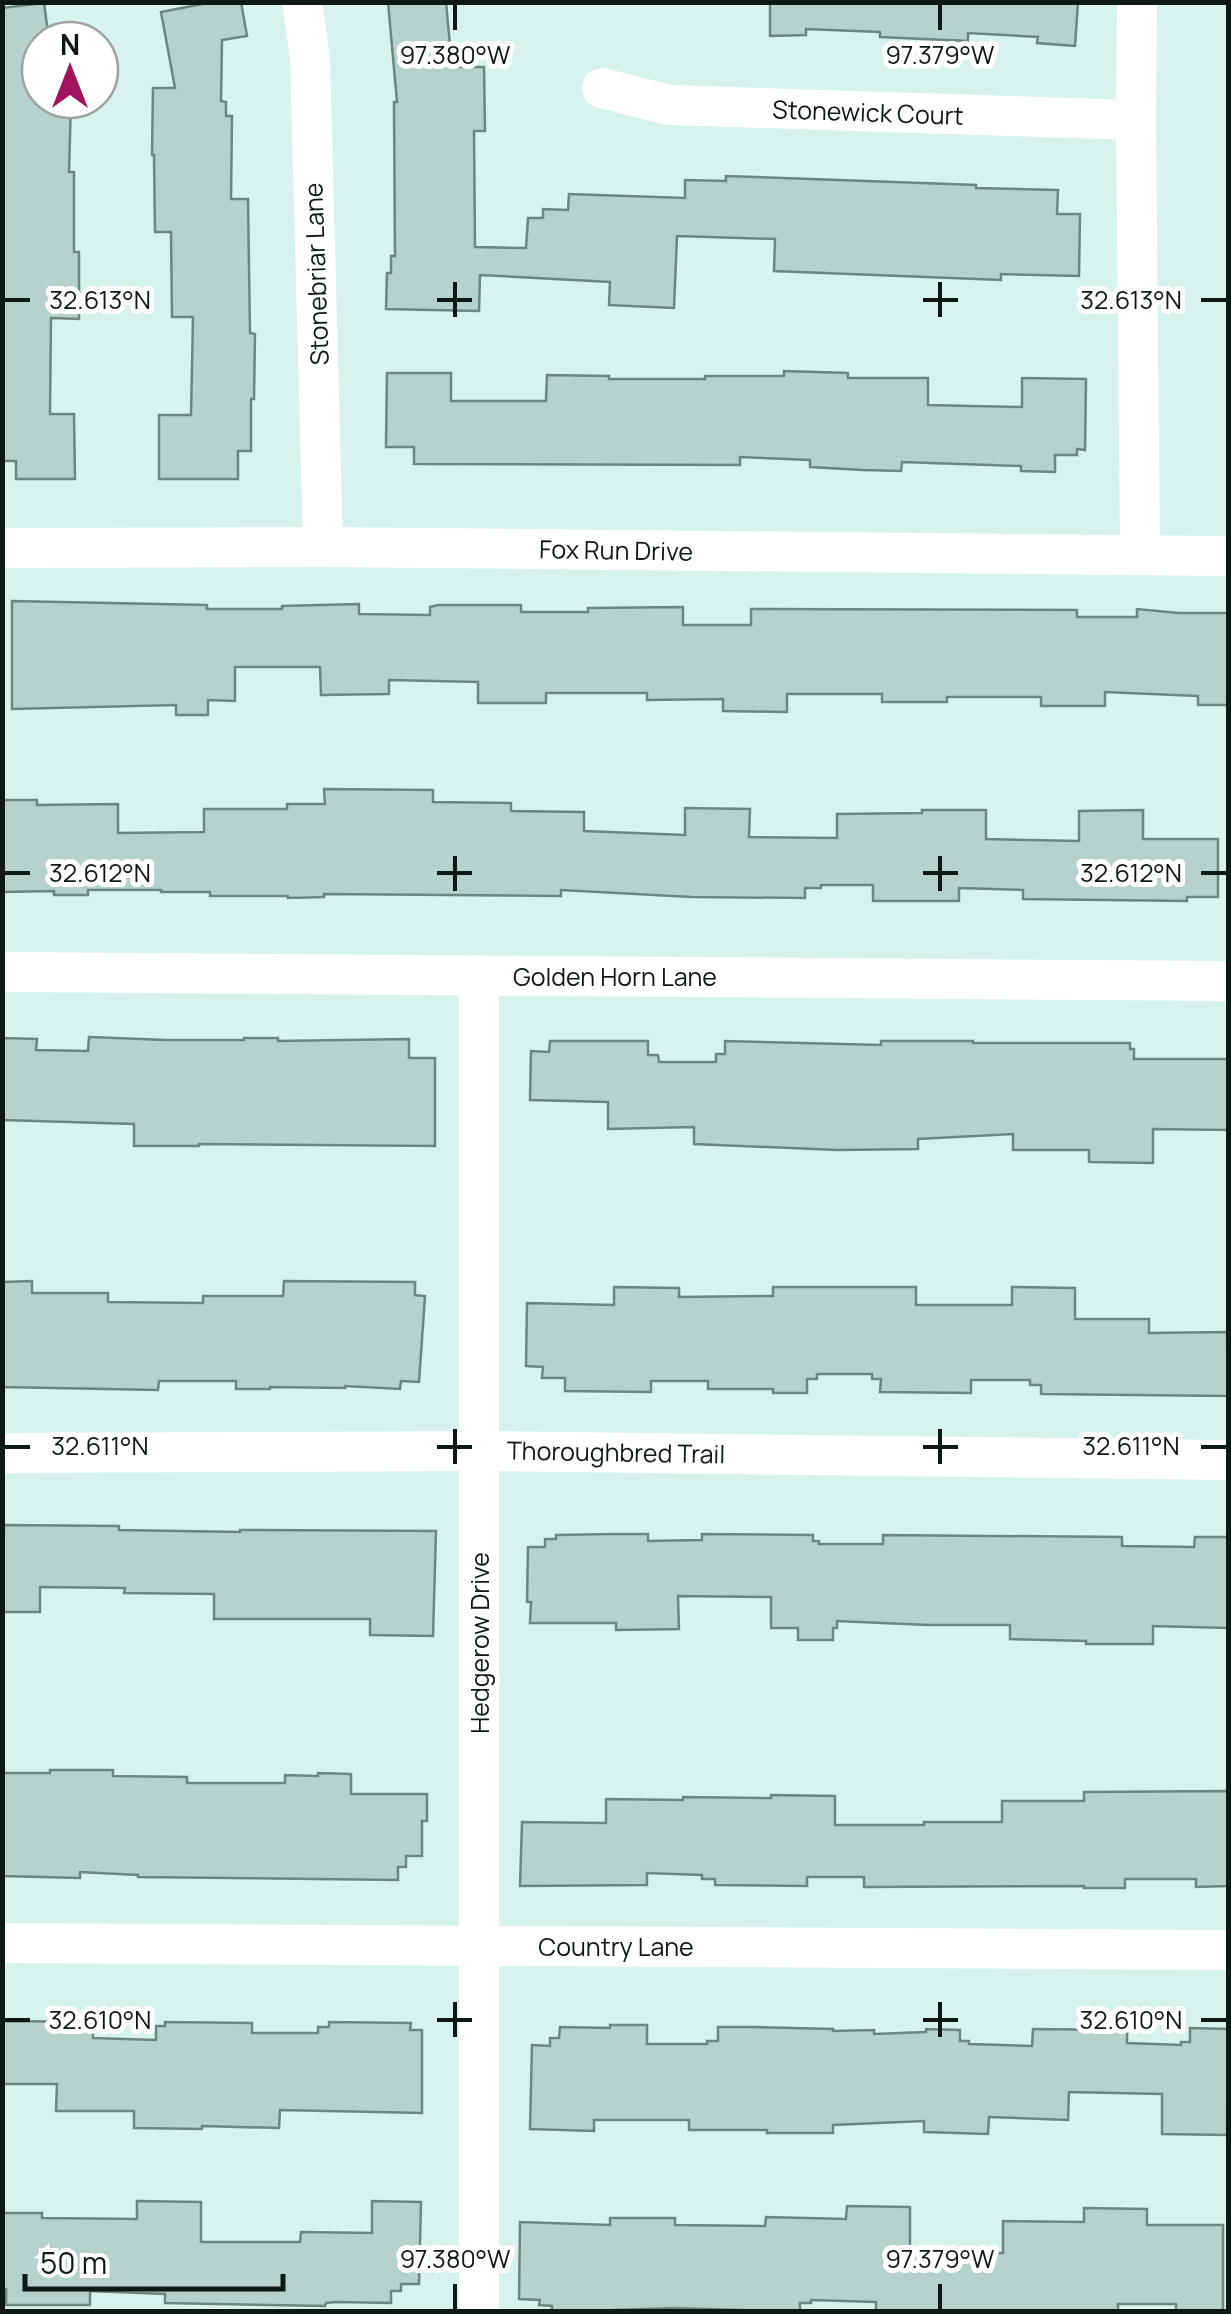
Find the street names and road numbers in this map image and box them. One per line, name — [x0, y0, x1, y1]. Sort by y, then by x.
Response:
street label: Stonewick Court — [772, 91, 964, 133]
street label: Stonebriar Lane — [295, 182, 337, 366]
street label: Fox Run Drive — [539, 531, 693, 569]
street label: Golden Horn Lane — [513, 959, 717, 994]
street label: Thoroughbred Trail — [507, 1433, 725, 1471]
street label: Hedgerow Drive — [462, 1552, 497, 1734]
street label: Country Lane — [538, 1929, 694, 1964]

